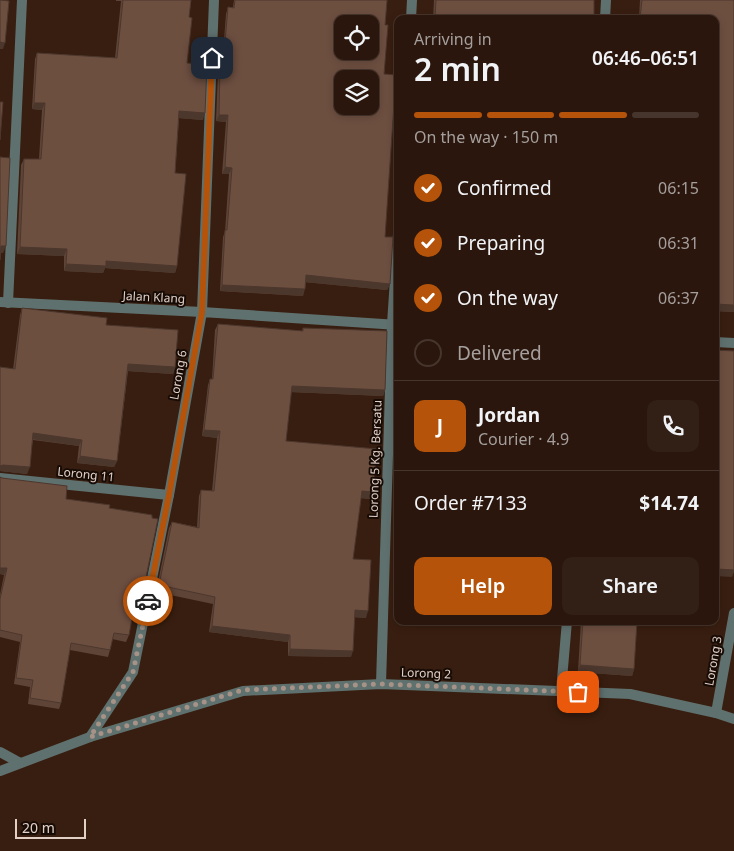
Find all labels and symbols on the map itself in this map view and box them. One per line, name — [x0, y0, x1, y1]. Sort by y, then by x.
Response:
pin — [191, 37, 233, 79]
street label: Jalan Klang — [121, 287, 186, 307]
street label: Lorong 6 — [165, 349, 191, 401]
street label: Lorong 5 Kg. Bersatu — [364, 400, 386, 518]
street label: Lorong 11 — [57, 463, 115, 485]
courier — [123, 576, 173, 626]
street label: Lorong 3 — [700, 635, 726, 687]
street label: Lorong 2 — [401, 664, 452, 682]
pin — [557, 671, 599, 713]
scale bar — [15, 816, 86, 839]

